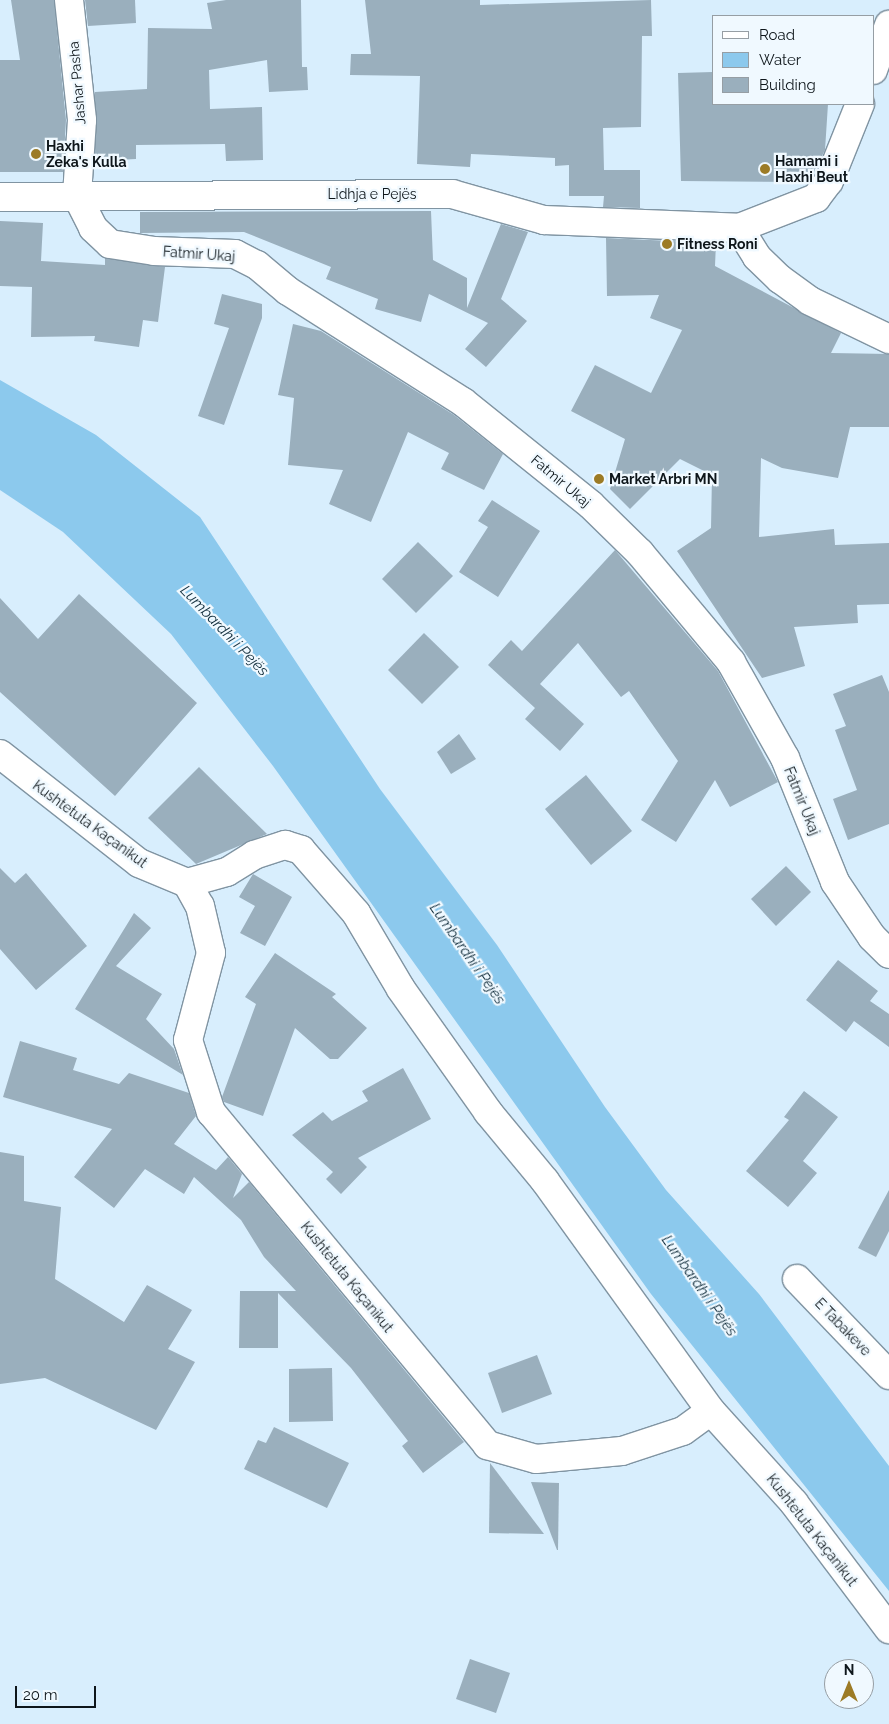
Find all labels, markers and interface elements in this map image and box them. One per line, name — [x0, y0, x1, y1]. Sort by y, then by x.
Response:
legend — [712, 15, 874, 105]
text: Road — [759, 26, 795, 44]
street label: Jashar Pasha — [65, 40, 89, 126]
text: Water — [759, 51, 801, 69]
text: Building — [759, 76, 816, 94]
place label: Haxhi Zeka's Kulla — [46, 138, 127, 170]
marker: Haxhi Zeka's Kulla — [30, 148, 42, 160]
place label: Hamami i Haxhi Beut — [775, 153, 848, 186]
marker: Hamami i Haxhi Beut — [759, 163, 771, 175]
street label: Lidhja e Pejës — [327, 186, 417, 202]
place label: Fitness Roni — [677, 236, 758, 252]
marker: Fitness Roni — [661, 238, 673, 250]
street label: Fatmir Ukaj — [162, 243, 236, 265]
street label: Fatmir Ukaj — [528, 451, 594, 511]
place label: Market Arbri MN — [609, 471, 718, 487]
marker: Market Arbri MN — [593, 473, 605, 485]
water label: Lumbardhi i Pejës — [176, 582, 272, 680]
street label: Fatmir Ukaj — [781, 764, 823, 838]
street label: Kushtetuta Kaçanikut — [30, 777, 150, 871]
water label: Lumbardhi i Pejës — [425, 900, 509, 1008]
street label: Kushtetuta Kaçanikut — [297, 1218, 397, 1336]
water label: Lumbardhi i Pejës — [657, 1232, 741, 1340]
street label: E Tabakeve — [811, 1295, 875, 1359]
street label: Kushtetuta Kaçanikut — [763, 1471, 861, 1589]
north arrow — [824, 1659, 874, 1709]
text: N — [844, 1662, 854, 1678]
scale bar — [18, 1676, 99, 1708]
text: 20 m — [23, 1686, 58, 1704]

